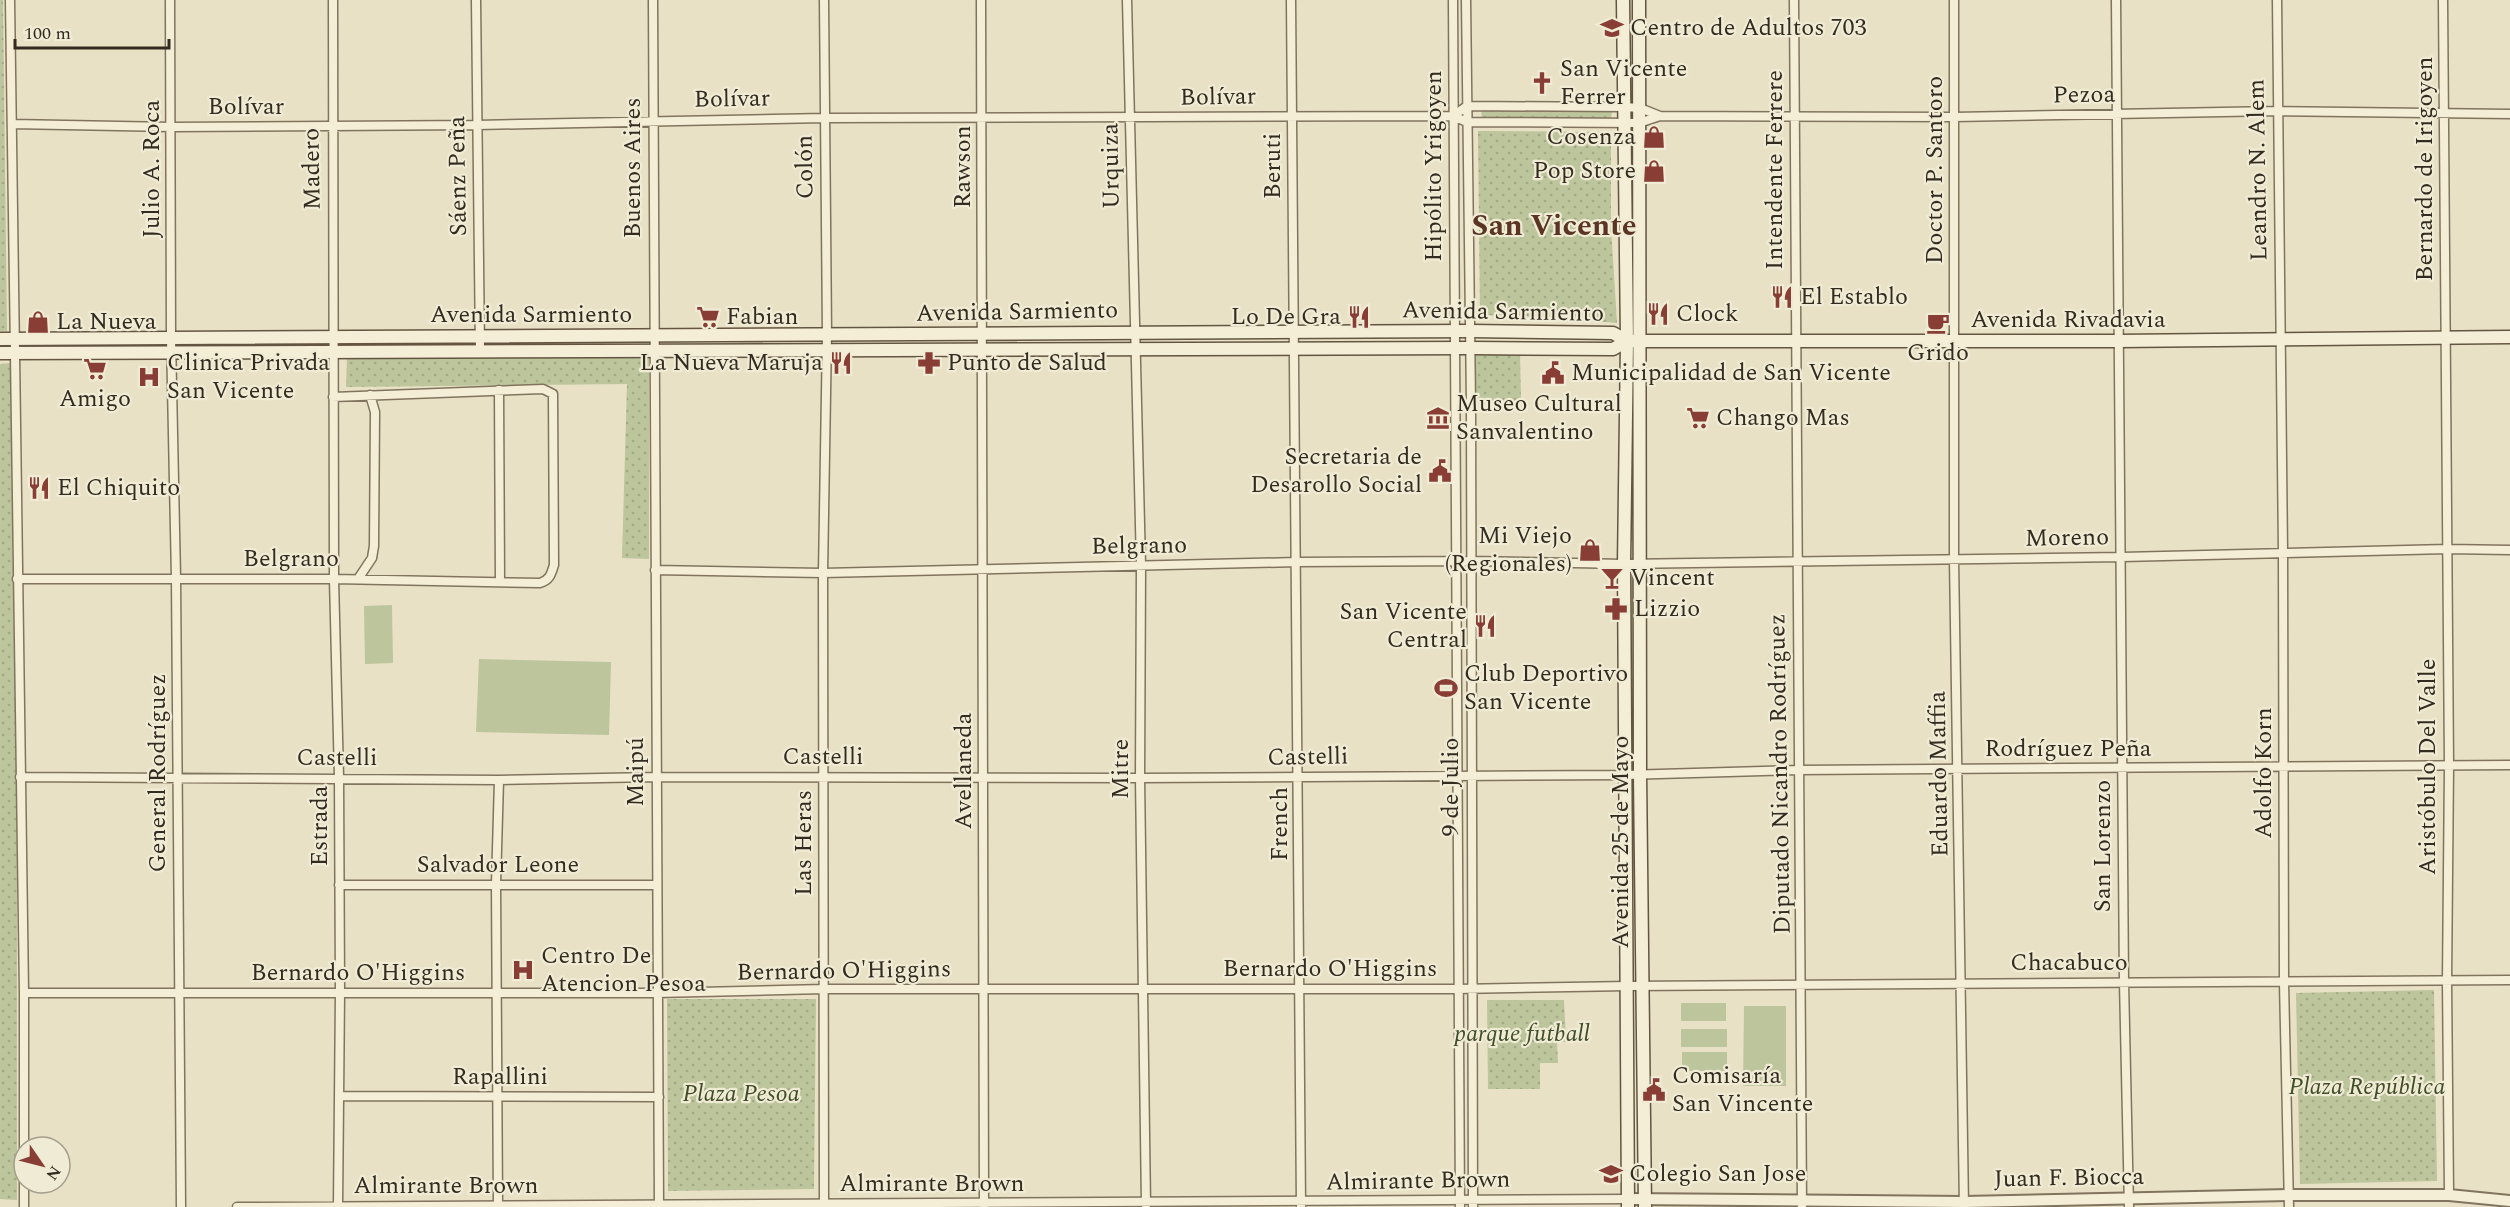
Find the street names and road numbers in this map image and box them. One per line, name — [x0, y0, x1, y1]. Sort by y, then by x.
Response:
street label: Bernardo de Irigoyen — [2407, 56, 2443, 282]
street label: Hipólito Yrigoyen — [1416, 70, 1452, 262]
street label: Intendente Ferrere — [1757, 70, 1793, 270]
street label: Doctor P. Santoro — [1917, 76, 1953, 264]
street label: Pezoa — [2052, 76, 2116, 114]
street label: Bolívar — [1180, 78, 1256, 116]
street label: Leandro N. Alem — [2238, 79, 2278, 261]
street label: Bolívar — [694, 80, 770, 118]
street label: Bolívar — [208, 89, 284, 125]
street label: Buenos Aires — [615, 97, 651, 239]
street label: Julio A. Roca — [134, 100, 170, 238]
street label: Sáenz Peña — [439, 115, 477, 236]
street label: Urquiza — [1092, 122, 1130, 209]
street label: Rawson — [945, 125, 981, 209]
street label: Madero — [293, 128, 331, 210]
street label: Beruti — [1255, 133, 1291, 199]
street label: Colón — [786, 134, 824, 199]
street label: Avenida Sarmiento — [916, 292, 1118, 332]
street label: Avenida Sarmiento — [1402, 292, 1604, 332]
street label: Avenida Sarmiento — [430, 297, 632, 333]
street label: Avenida Rivadavia — [1970, 302, 2166, 338]
street label: Moreno — [2025, 519, 2109, 557]
street label: Belgrano — [1091, 527, 1187, 565]
street label: Belgrano — [243, 541, 339, 577]
street label: Diputado Nicandro Rodríguez — [1759, 613, 1801, 935]
street label: Aristóbulo Del Valle — [2410, 659, 2446, 875]
street label: General Rodríguez — [140, 673, 176, 873]
street label: Eduardo Maffia — [1920, 690, 1958, 857]
street label: Adolfo Korn — [2246, 707, 2282, 839]
street label: Avellaneda — [946, 712, 982, 829]
street label: Rodríguez Peña — [1984, 731, 2152, 767]
street label: Avenida 25 de Mayo — [1603, 736, 1639, 948]
street label: Maipú — [618, 737, 654, 807]
street label: 9 de Julio — [1433, 737, 1469, 837]
street label: Castelli — [1267, 738, 1349, 776]
street label: Castelli — [782, 739, 864, 775]
street label: Mitre — [1103, 739, 1139, 799]
street label: Castelli — [296, 740, 378, 776]
street label: San Lorenzo — [2085, 780, 2121, 912]
street label: Estrada — [302, 785, 338, 867]
street label: French — [1262, 787, 1298, 861]
street label: Las Heras — [786, 790, 822, 896]
street label: Salvador Leone — [417, 847, 579, 883]
street label: Chacabuco — [2010, 945, 2128, 981]
street label: Bernardo O'Higgins — [736, 951, 952, 991]
street label: Bernardo O'Higgins — [1223, 951, 1437, 987]
street label: Bernardo O'Higgins — [251, 955, 465, 991]
street label: Rapallini — [452, 1059, 548, 1095]
street label: Juan F. Biocca — [1993, 1159, 2145, 1197]
street label: Almirante Brown — [1325, 1161, 1511, 1201]
street label: Almirante Brown — [840, 1166, 1024, 1202]
street label: Almirante Brown — [354, 1168, 538, 1204]

